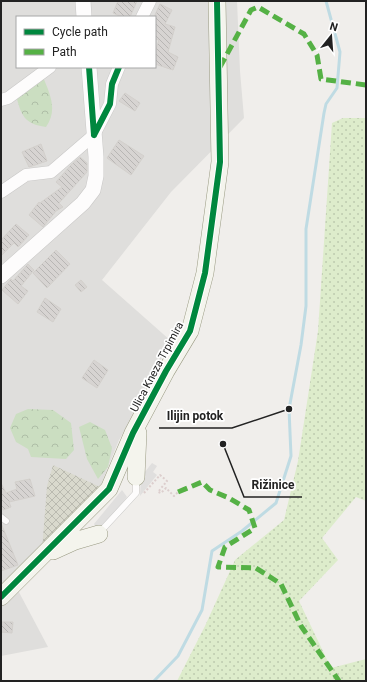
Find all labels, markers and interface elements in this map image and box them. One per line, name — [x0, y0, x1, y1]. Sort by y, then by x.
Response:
legend — [16, 16, 156, 68]
north arrow — [311, 16, 351, 56]
text: N — [328, 20, 340, 34]
text: Cycle path — [52, 25, 108, 39]
text: Path — [52, 45, 77, 59]
street label: Ulica Kneza Trpimira — [128, 320, 186, 414]
callout: Ilijin potok — [159, 404, 232, 428]
text: Ilijin potok — [167, 409, 224, 423]
callout: Rižinice — [244, 473, 302, 497]
text: Rižinice — [252, 478, 295, 492]

